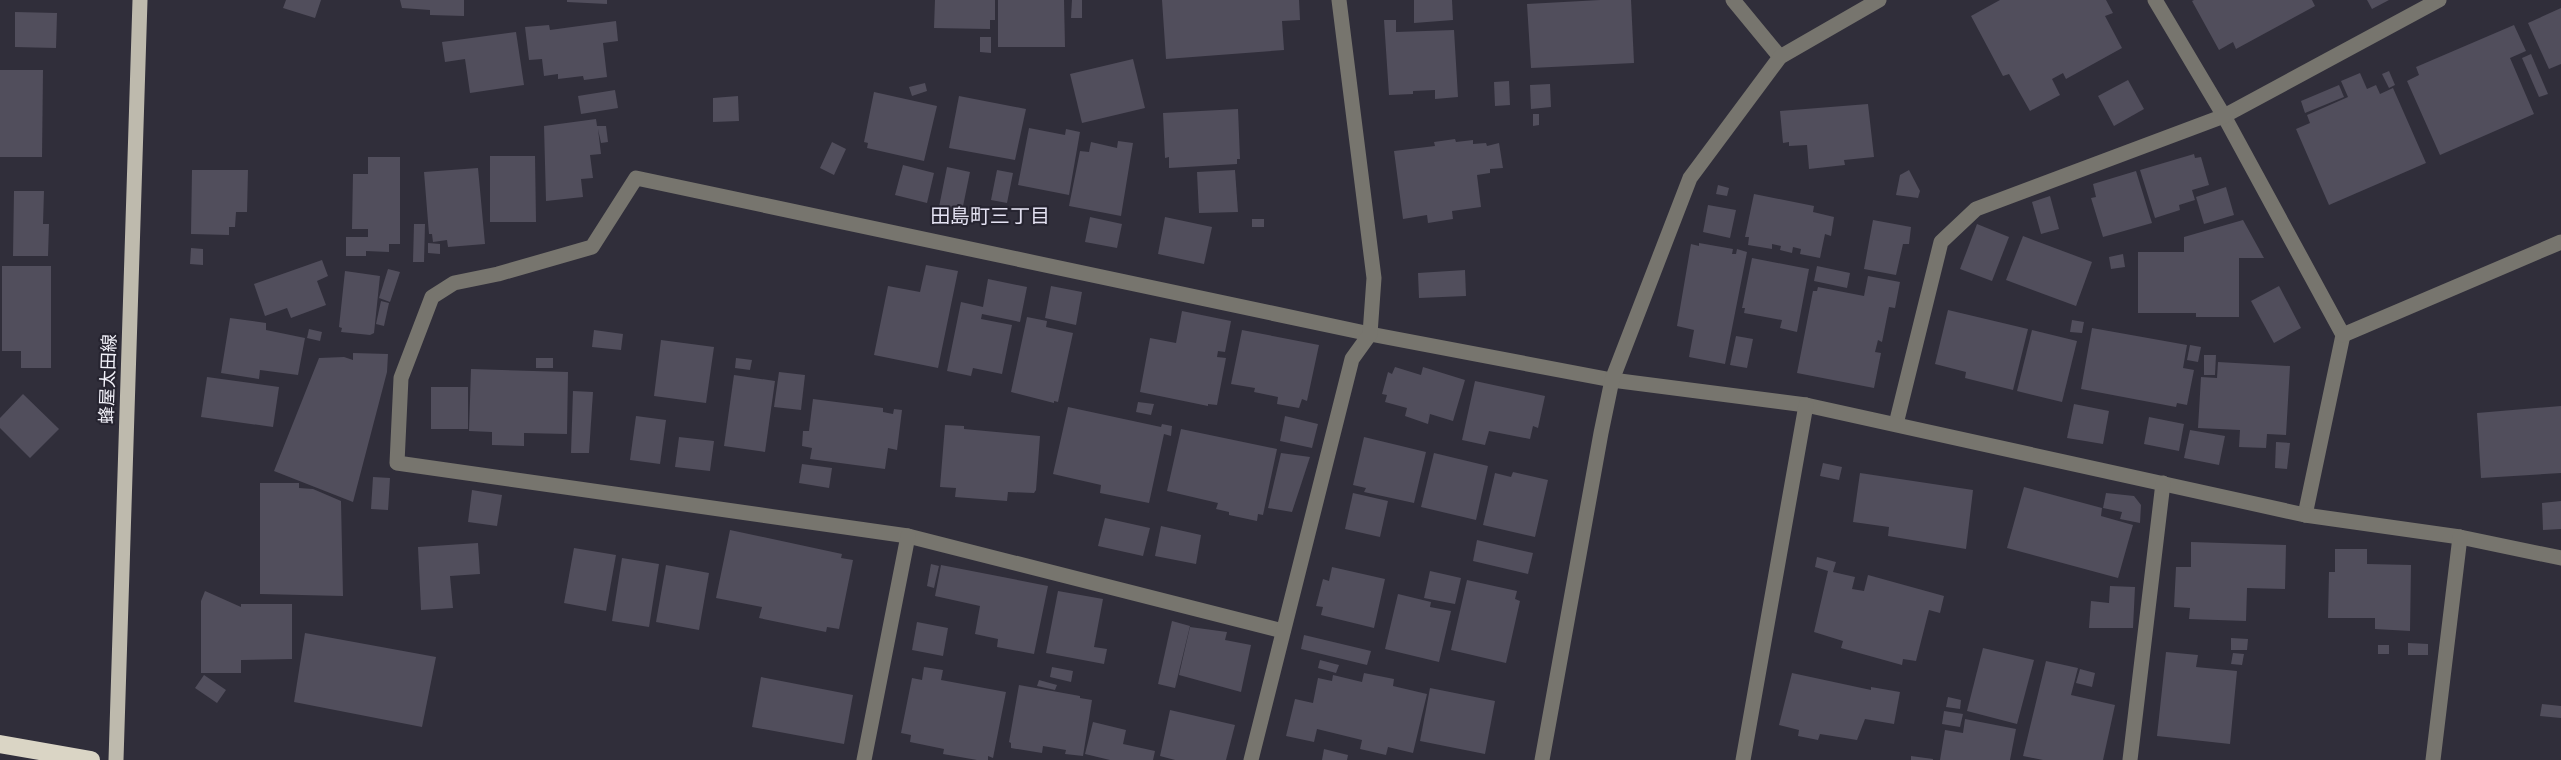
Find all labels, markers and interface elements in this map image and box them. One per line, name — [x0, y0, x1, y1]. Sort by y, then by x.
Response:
district label: 田島町三丁目 — [930, 204, 1050, 228]
street label: 蜂屋太田線 — [95, 334, 121, 424]

